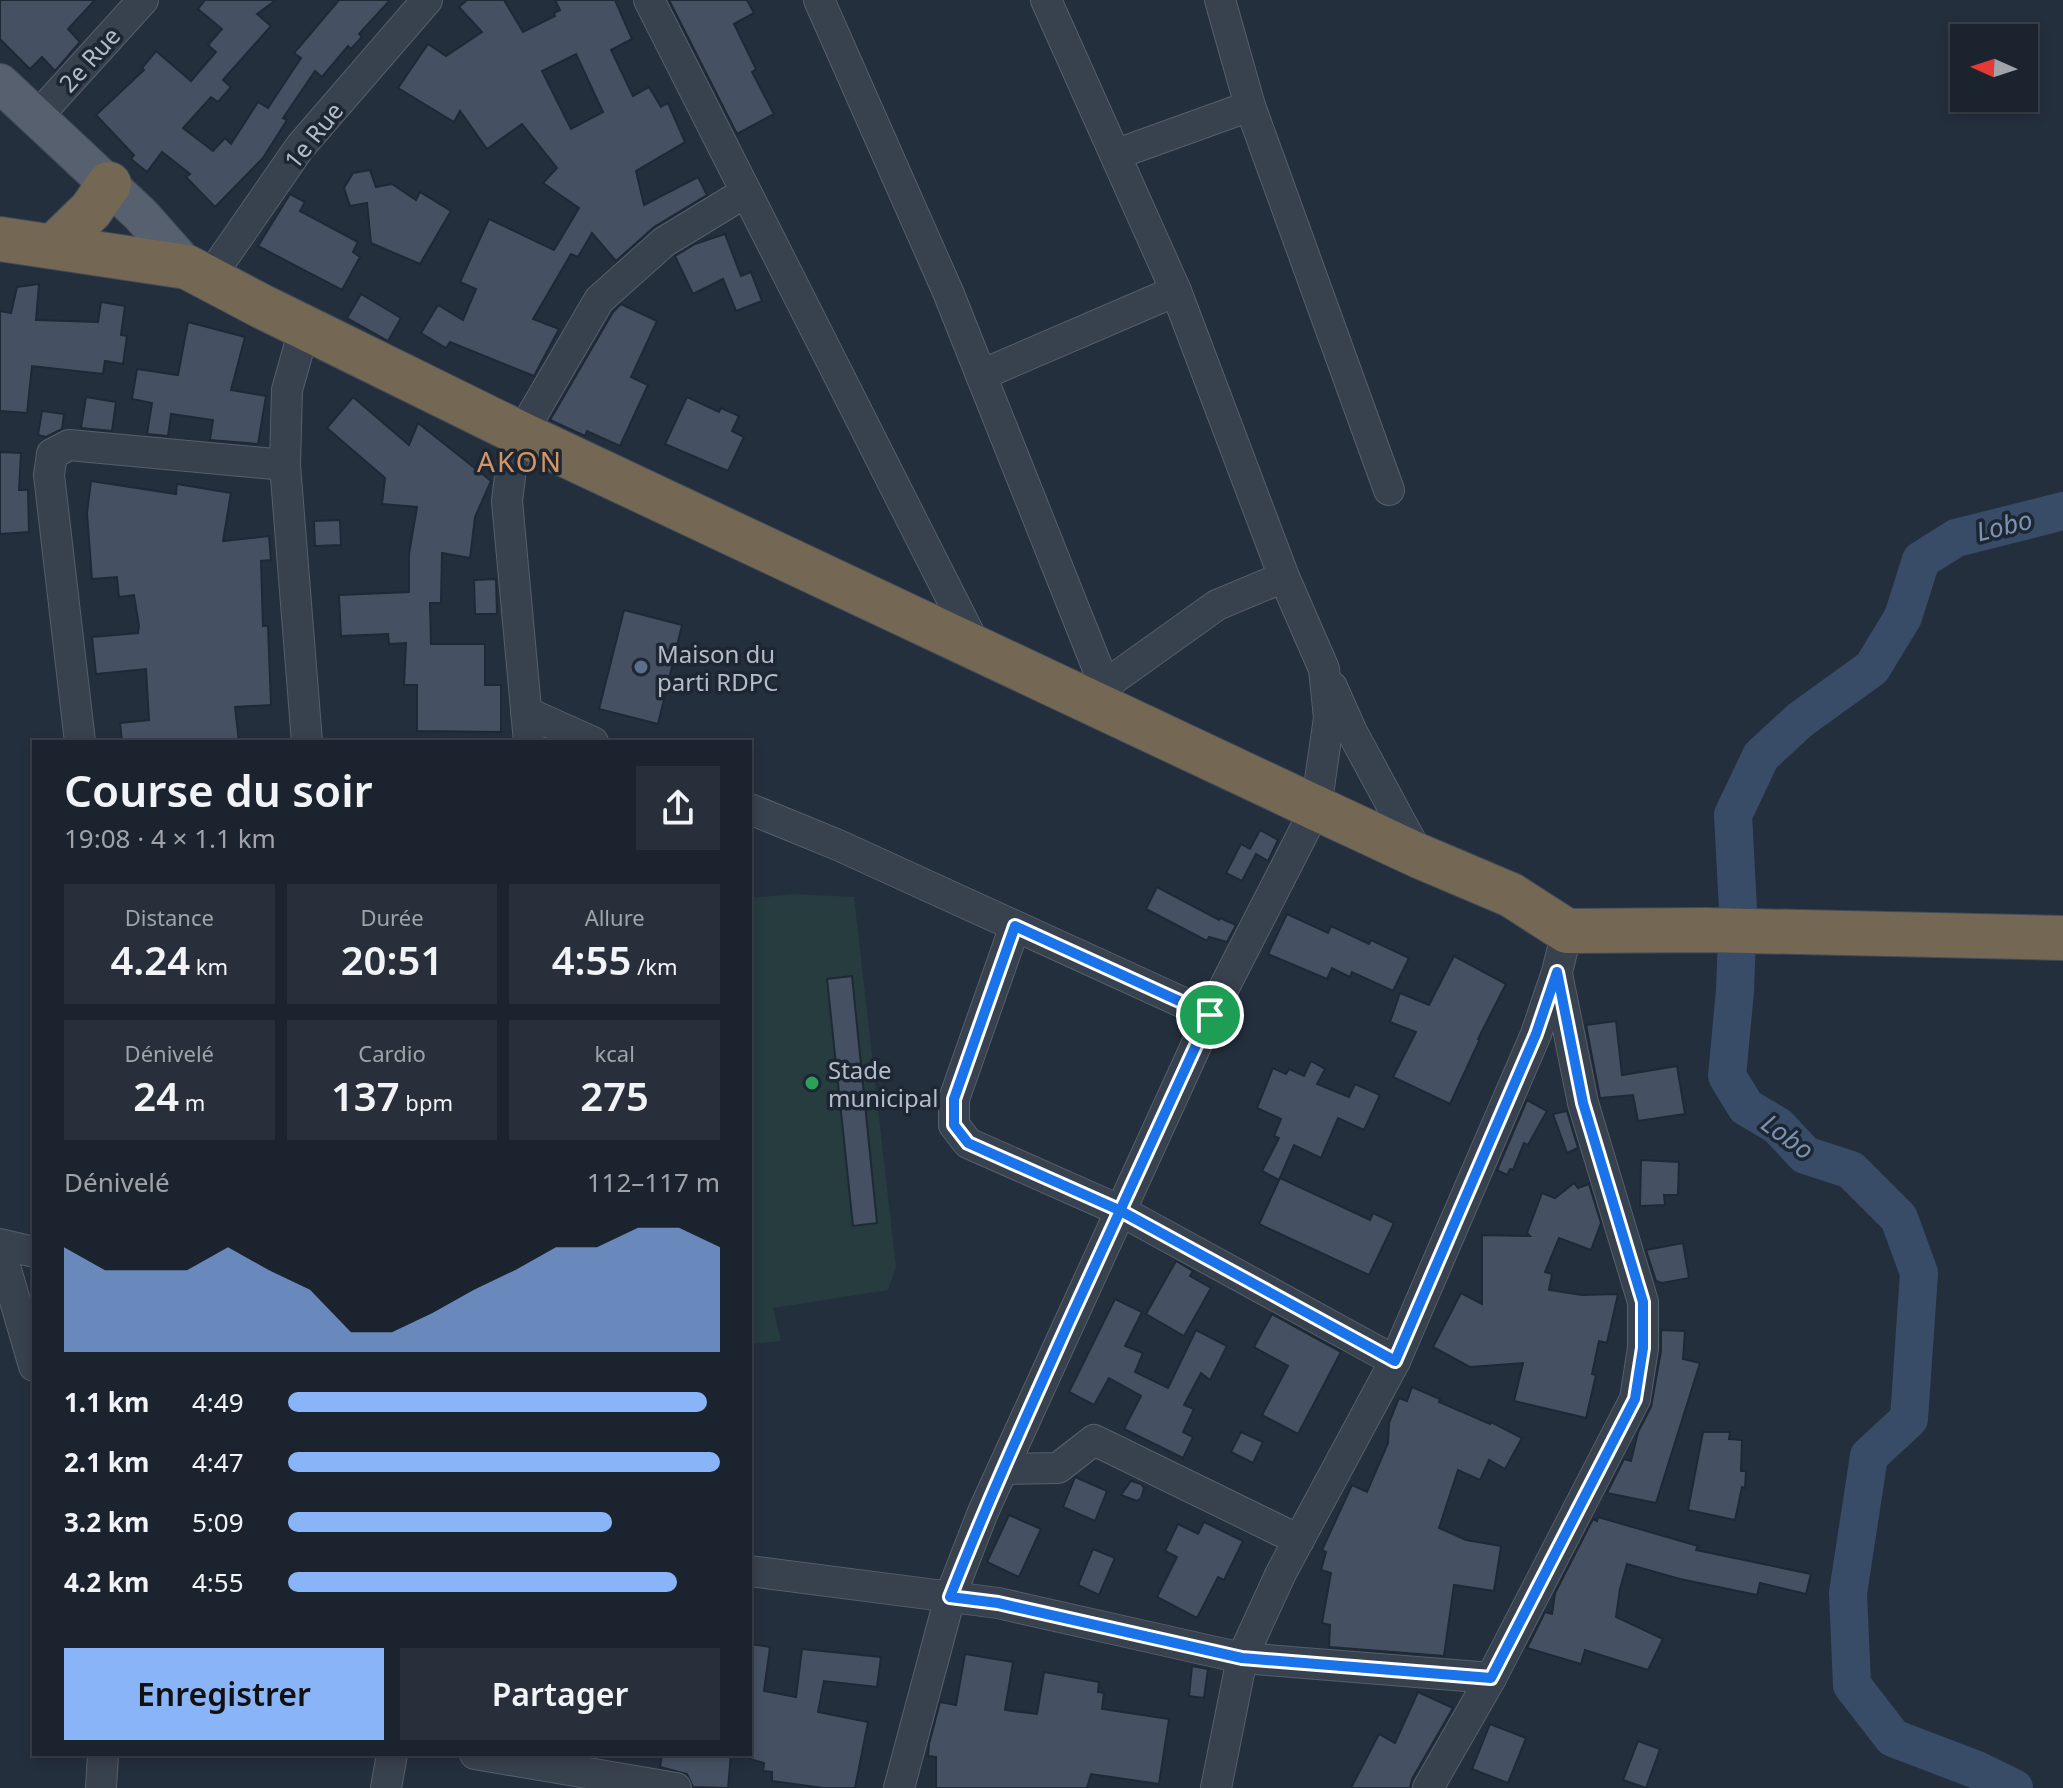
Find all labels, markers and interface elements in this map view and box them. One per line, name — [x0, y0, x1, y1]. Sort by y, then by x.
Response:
street label: 2e Rue — [51, 19, 127, 99]
north arrow — [1950, 24, 2038, 112]
map controls — [1950, 24, 2038, 112]
street label: 1e Rue — [276, 95, 350, 175]
district label: AKON — [477, 442, 563, 480]
water label: Lobo — [1972, 501, 2036, 549]
place label: Maison du parti RDPC — [657, 637, 778, 698]
marker: Maison du parti RDPC — [632, 658, 650, 676]
text: Course du soir — [64, 760, 373, 820]
button: share — [636, 766, 720, 850]
text: 19:08 · 4 × 1.1 km — [64, 820, 276, 856]
text: Distance — [125, 902, 214, 932]
text: Durée — [360, 902, 424, 932]
text: Allure — [585, 902, 645, 932]
text: 4.24 — [110, 932, 190, 987]
text: 20:51 — [341, 932, 443, 987]
text: 4:55 — [552, 932, 631, 987]
text: km — [190, 951, 228, 981]
text: /km — [631, 951, 678, 981]
pin — [1176, 981, 1244, 1049]
icon: arrive — [1188, 993, 1232, 1037]
text: Dénivelé — [125, 1038, 214, 1068]
text: Cardio — [358, 1038, 426, 1068]
text: kcal — [595, 1038, 635, 1068]
place label: Stade municipal — [828, 1053, 938, 1114]
text: 24 — [133, 1068, 179, 1123]
text: 137 — [331, 1068, 400, 1123]
text: 275 — [580, 1068, 649, 1123]
marker: Stade municipal — [803, 1074, 821, 1092]
text: m — [179, 1087, 205, 1117]
text: bpm — [400, 1087, 453, 1117]
water label: Lobo — [1754, 1105, 1822, 1167]
text: Dénivelé — [64, 1164, 170, 1200]
text: 112–117 m — [587, 1164, 720, 1200]
text: 1.1 km — [64, 1384, 149, 1420]
text: 4:49 — [192, 1384, 244, 1420]
text: 2.1 km — [64, 1444, 149, 1480]
text: 4:47 — [192, 1444, 244, 1480]
text: 3.2 km — [64, 1504, 149, 1540]
text: 5:09 — [192, 1504, 244, 1540]
text: 4.2 km — [64, 1564, 149, 1600]
text: 4:55 — [192, 1564, 244, 1600]
button: Enregistrer — [64, 1648, 384, 1740]
button: Partager — [400, 1648, 720, 1740]

